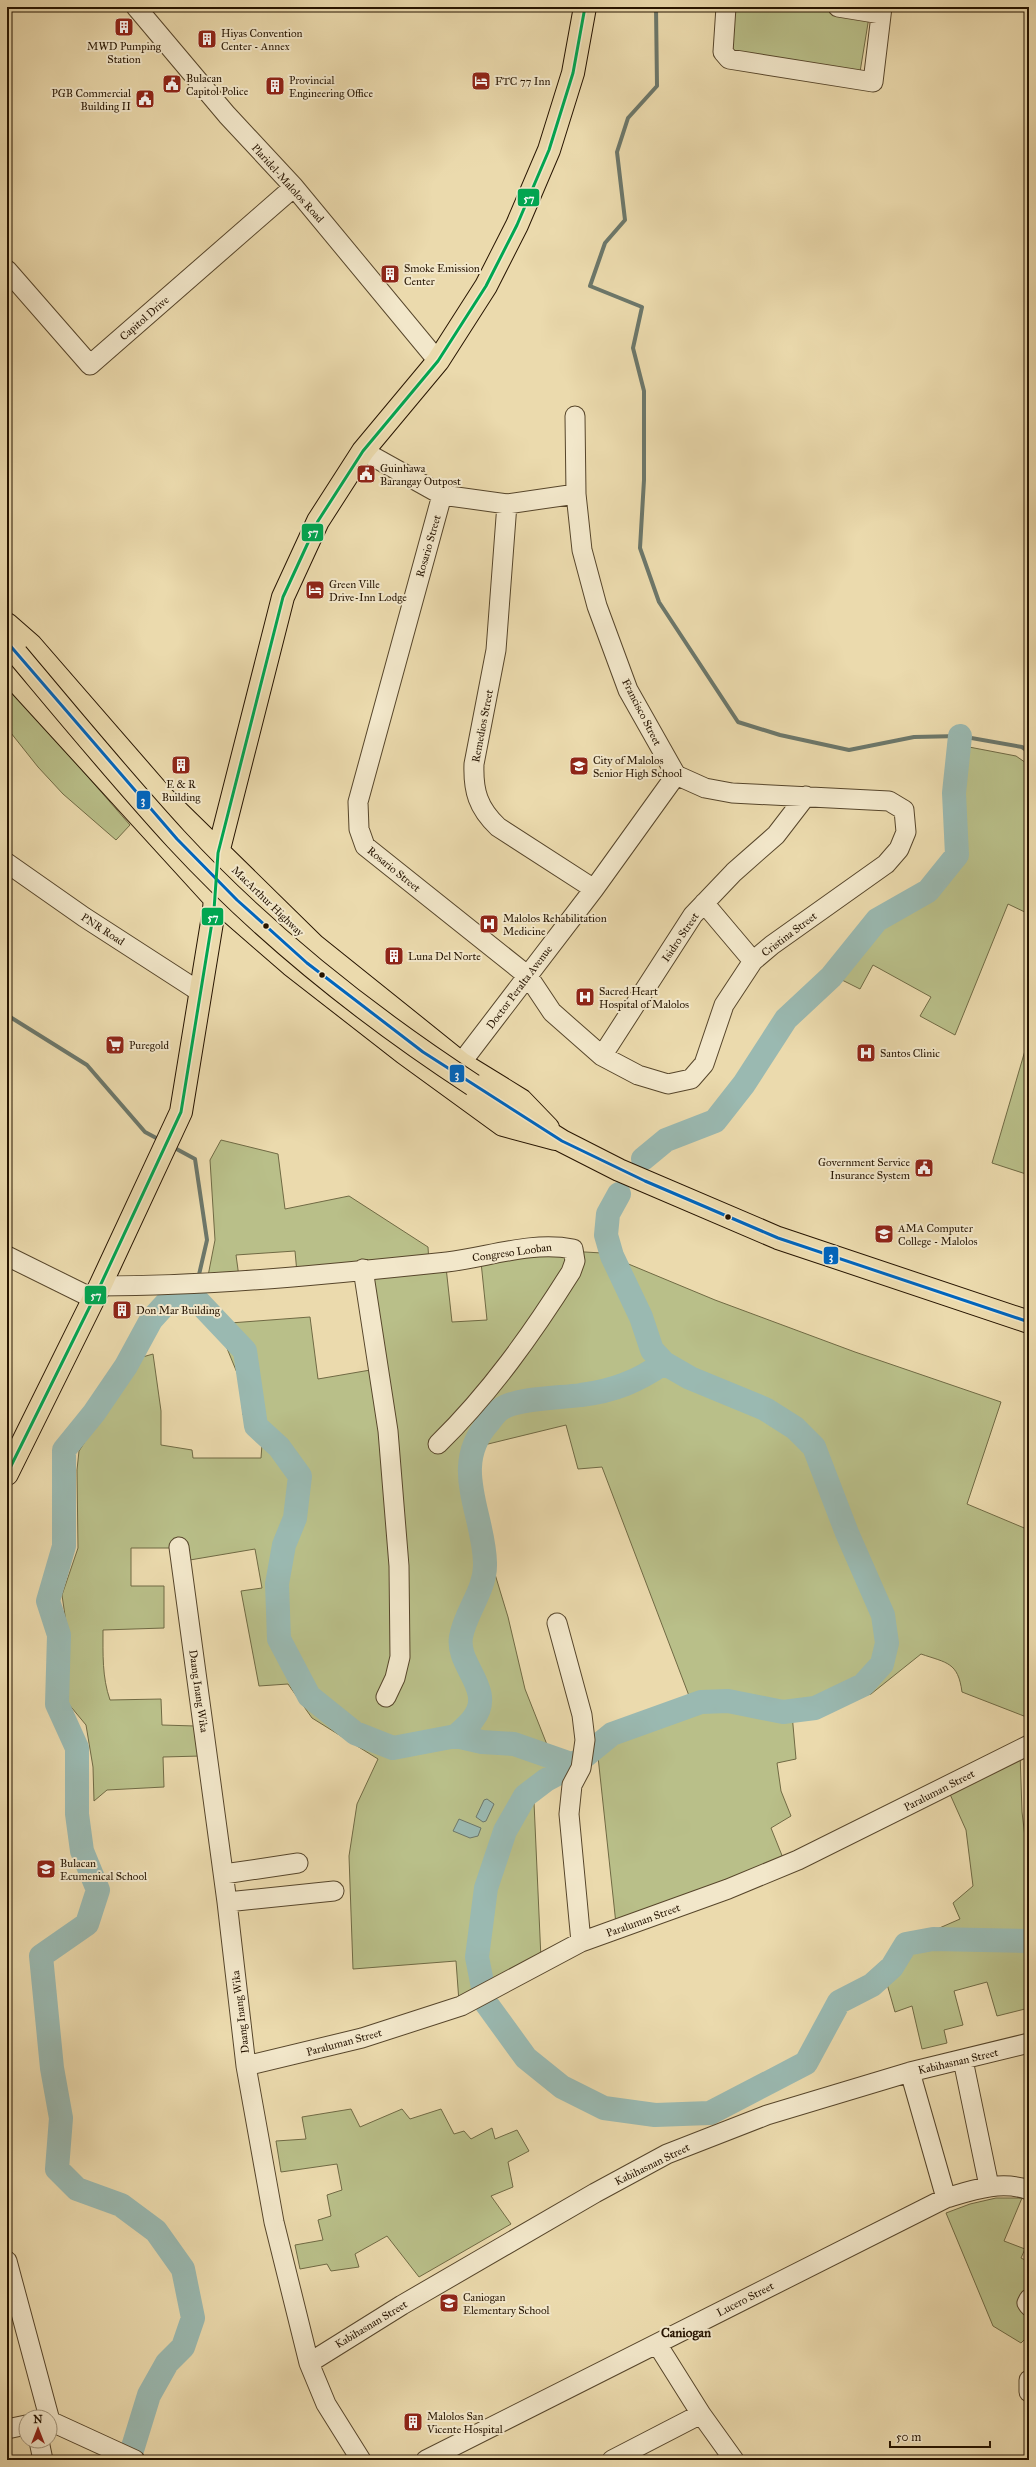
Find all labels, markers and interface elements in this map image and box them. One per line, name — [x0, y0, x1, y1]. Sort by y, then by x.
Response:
building icon: MWD Pumping Station — [113, 16, 135, 38]
place label: Hiyas Convention Center - Annex — [221, 27, 303, 53]
building icon: Hiyas Convention Center - Annex — [196, 28, 218, 50]
place label: MWD Pumping Station — [87, 40, 162, 66]
hotel icon: FTC 77 Inn — [470, 70, 492, 92]
place label: Bulacan Capitol Police — [186, 72, 249, 98]
public building icon: Bulacan Capitol Police — [161, 73, 183, 95]
place label: Provincial Engineering Office — [289, 74, 373, 100]
building icon: Provincial Engineering Office — [264, 75, 286, 97]
place label: FTC 77 Inn — [495, 75, 550, 88]
place label: PGB Commercial Building II — [52, 87, 131, 113]
public building icon: PGB Commercial Building II — [134, 88, 156, 110]
street label: Plaridel-Malolos Road — [249, 141, 327, 226]
line badge: 57 — [517, 188, 540, 207]
text: 57 — [524, 192, 535, 205]
place label: Smoke Emission Center — [404, 262, 480, 288]
building icon: Smoke Emission Center — [379, 263, 401, 285]
street label: Capitol Drive — [117, 293, 172, 343]
place label: Guinhawa Barangay Outpost — [380, 462, 461, 488]
public building icon: Guinhawa Barangay Outpost — [355, 463, 377, 485]
street label: Rosario Street — [413, 513, 444, 579]
line badge: 57 — [301, 523, 324, 542]
text: 57 — [308, 526, 319, 539]
place label: Green Ville Drive-Inn Lodge — [329, 578, 407, 604]
hotel icon: Green Ville Drive-Inn Lodge — [304, 579, 326, 601]
street label: Francisco Street — [619, 677, 664, 748]
street label: Remedios Street — [469, 688, 496, 764]
building icon: E & R Building — [170, 754, 192, 776]
place label: City of Malolos Senior High School — [593, 754, 682, 780]
school or university icon: City of Malolos Senior High School — [568, 755, 590, 777]
place label: E & R Building — [162, 778, 201, 804]
line badge: 3 — [136, 790, 151, 810]
text: 3 — [141, 794, 145, 808]
street label: Rosario Street — [365, 844, 423, 895]
street label: MacArthur Highway — [229, 864, 307, 940]
line badge: 57 — [201, 907, 224, 926]
street label: Cristina Street — [759, 909, 820, 959]
street label: Isidro Street — [659, 910, 702, 964]
street label: PNR Road — [79, 911, 127, 949]
text: 57 — [208, 911, 219, 924]
place label: Malolos Rehabilitation Medicine — [503, 912, 607, 938]
hospital icon: Malolos Rehabilitation Medicine — [478, 913, 500, 935]
unlabelled marker — [261, 921, 271, 931]
street label: Doctor Peralta Avenue — [484, 943, 555, 1032]
building icon: Luna Del Norte — [383, 945, 405, 967]
place label: Luna Del Norte — [408, 950, 481, 963]
unlabelled marker — [317, 970, 327, 980]
place label: Sacred Heart Hospital of Malolos — [599, 985, 689, 1011]
hospital icon: Sacred Heart Hospital of Malolos — [574, 986, 596, 1008]
supermarket icon: Puregold — [104, 1034, 126, 1056]
place label: Puregold — [129, 1039, 169, 1052]
hospital icon: Santos Clinic — [855, 1042, 877, 1064]
place label: Santos Clinic — [880, 1047, 940, 1060]
line badge: 3 — [449, 1064, 465, 1083]
text: 3 — [455, 1068, 459, 1082]
place label: Government Service Insurance System — [818, 1156, 911, 1182]
public building icon: Government Service Insurance System — [913, 1157, 935, 1179]
unlabelled marker — [723, 1212, 733, 1222]
place label: AMA Computer College - Malolos — [897, 1222, 978, 1248]
school or university icon: AMA Computer College - Malolos — [873, 1223, 895, 1245]
street label: Congreso Looban — [471, 1240, 553, 1265]
line badge: 3 — [823, 1246, 839, 1265]
text: 3 — [829, 1250, 833, 1264]
line badge: 57 — [84, 1285, 107, 1305]
text: 57 — [91, 1289, 102, 1302]
building icon: Don Mar Building — [111, 1299, 133, 1321]
place label: Don Mar Building — [136, 1304, 221, 1317]
street label: Daang Inang Wika — [186, 1649, 211, 1734]
street label: Paraluman Street — [902, 1767, 977, 1814]
place label: Bulacan Ecumenical School — [60, 1857, 147, 1883]
school or university icon: Bulacan Ecumenical School — [35, 1858, 57, 1880]
street label: Paraluman Street — [604, 1901, 682, 1940]
street label: Daang Inang Wika — [229, 1969, 252, 2054]
street label: Paraluman Street — [305, 2026, 384, 2059]
street label: Kabihasnan Street — [917, 2046, 1000, 2077]
street label: Kabihasnan Street — [613, 2141, 692, 2188]
street label: Lucero Street — [714, 2279, 776, 2319]
place label: Caniogan Elementary School — [463, 2291, 550, 2317]
school or university icon: Caniogan Elementary School — [438, 2292, 460, 2314]
street label: Kabihasnan Street — [333, 2298, 410, 2351]
district label: Caniogan — [661, 2325, 711, 2341]
north arrow — [18, 2409, 58, 2449]
place label: Malolos San Vicente Hospital — [426, 2410, 503, 2436]
building icon: Malolos San Vicente Hospital — [402, 2411, 424, 2433]
text: N — [33, 2413, 43, 2426]
scale bar — [890, 2423, 990, 2449]
text: 50 m — [896, 2430, 921, 2444]

